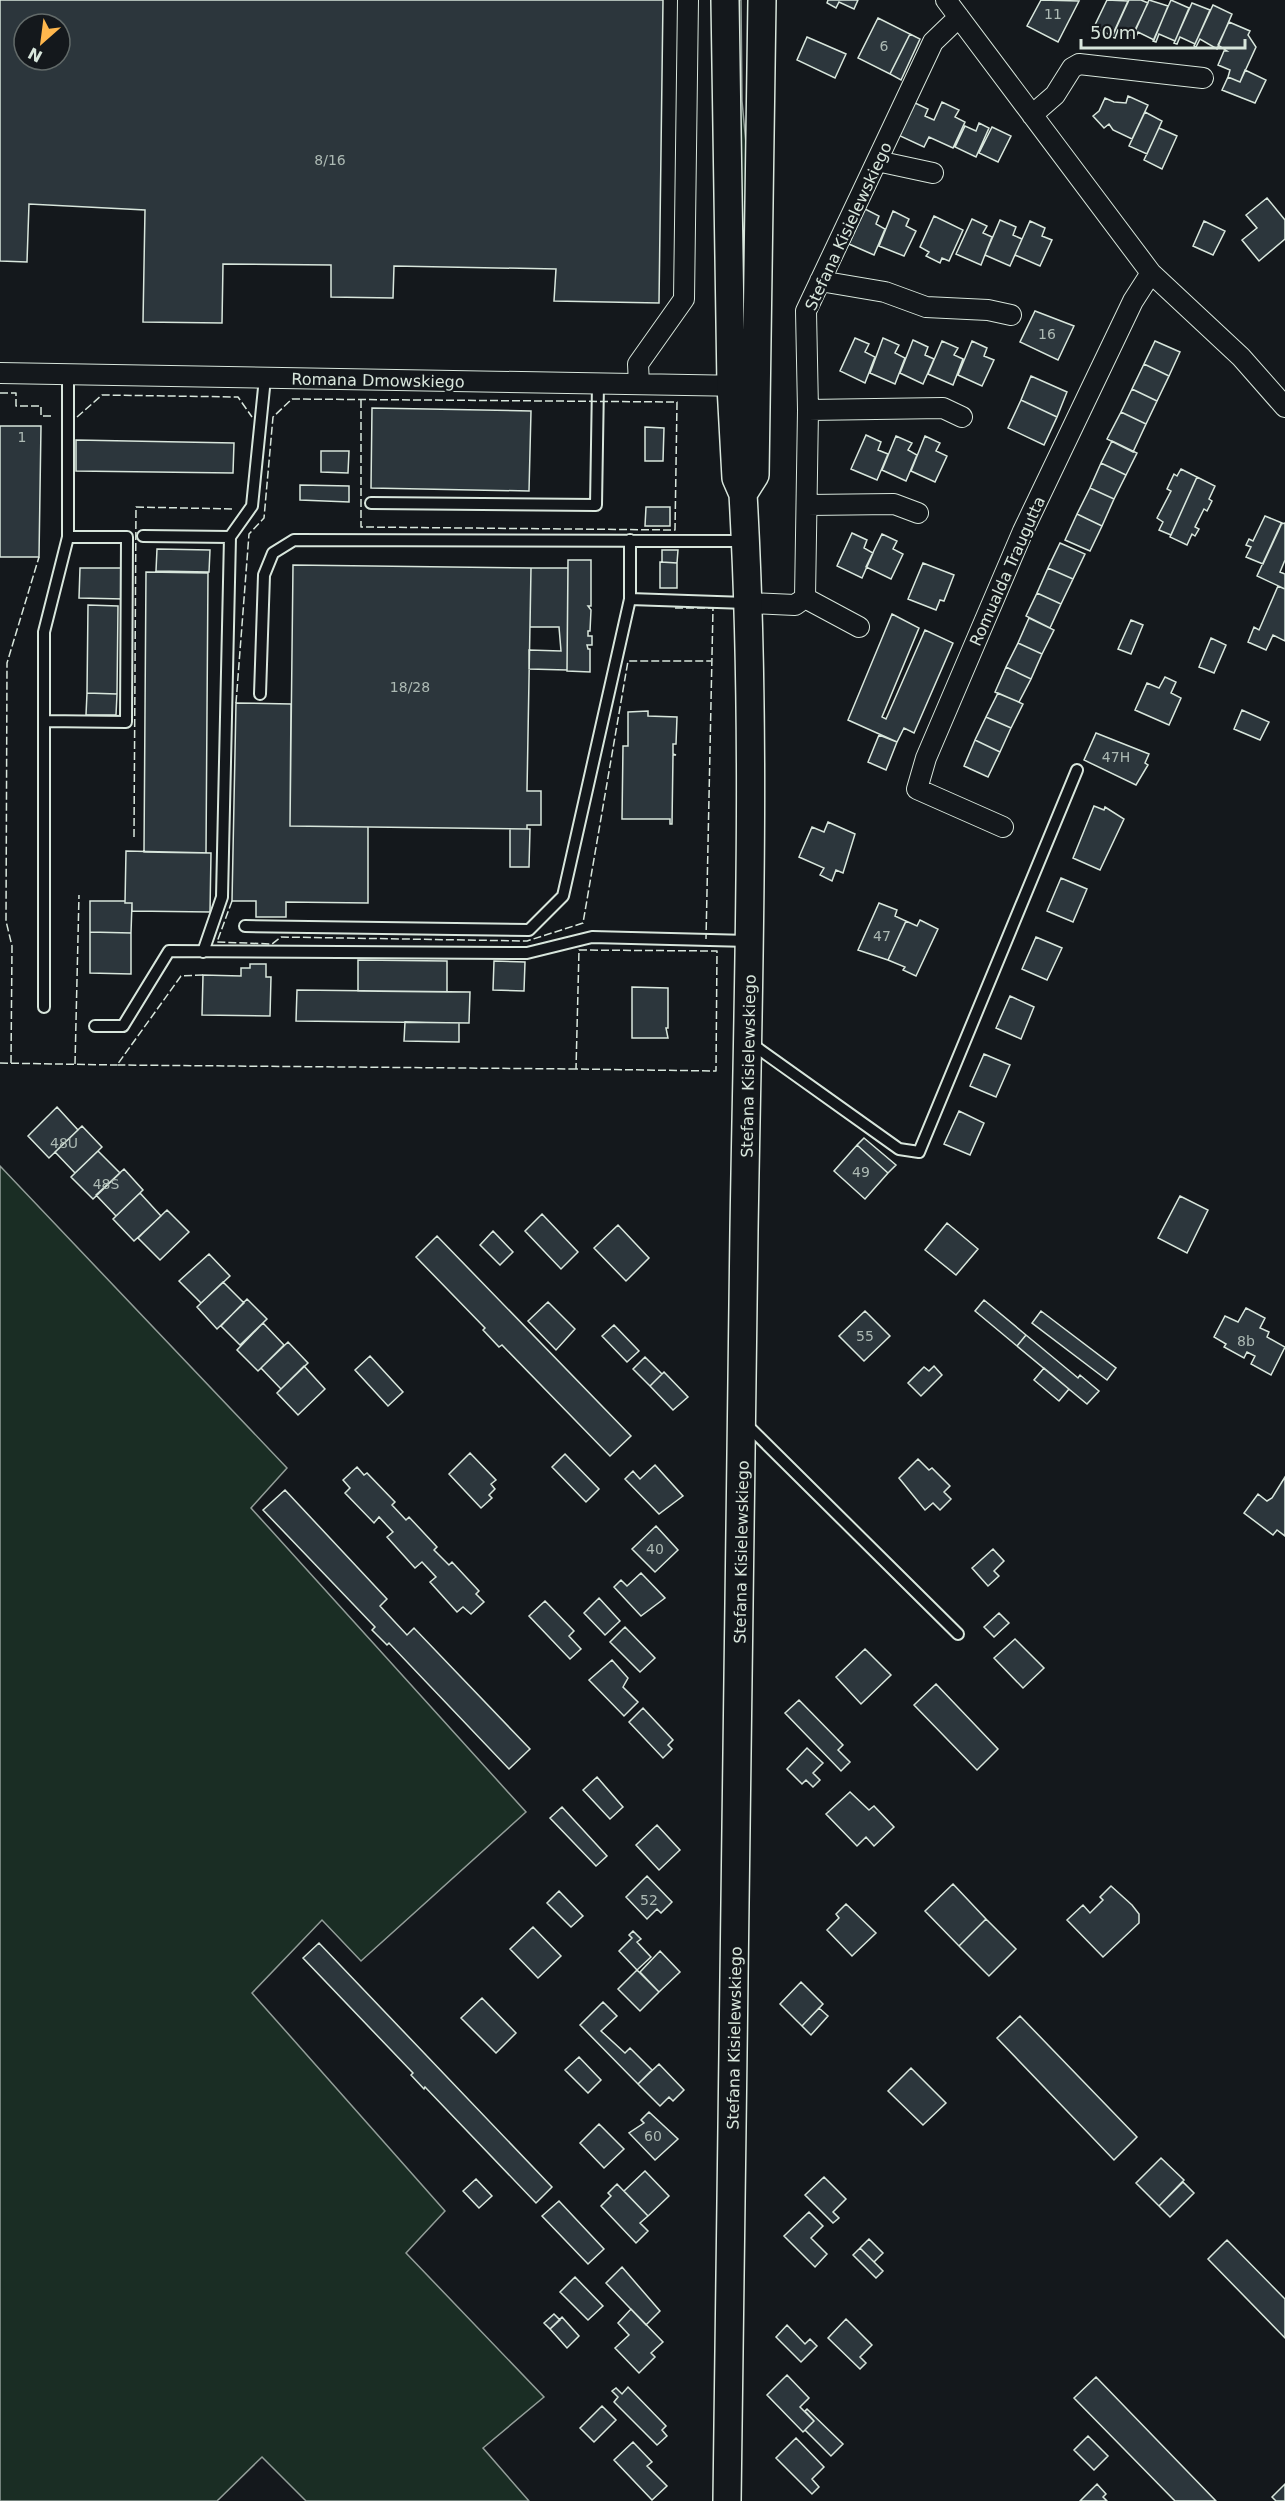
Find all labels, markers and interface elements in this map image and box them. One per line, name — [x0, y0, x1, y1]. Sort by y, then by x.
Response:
house number: 11 — [1044, 6, 1062, 22]
north arrow — [12, 12, 72, 72]
scale bar — [1081, 12, 1244, 50]
text: 50 m — [1090, 22, 1136, 43]
house number: 6 — [880, 38, 889, 54]
text: N — [25, 43, 46, 66]
street label: Stefana Kisielewskiego — [801, 139, 896, 313]
house number: 8/16 — [314, 152, 346, 168]
house number: 16 — [1038, 326, 1056, 342]
street label: Romana Dmowskiego — [291, 369, 465, 392]
house number: 1 — [18, 429, 26, 445]
street label: Romualda Traugutta — [966, 493, 1049, 649]
house number: 18/28 — [390, 679, 430, 695]
house number: 47H — [1102, 749, 1130, 765]
house number: 47 — [873, 928, 891, 944]
street label: Stefana Kisielewskiego — [737, 974, 760, 1158]
house number: 48U — [50, 1135, 78, 1151]
house number: 49 — [852, 1164, 870, 1180]
house number: 48S — [93, 1176, 119, 1192]
house number: 55 — [856, 1328, 874, 1344]
house number: 8b — [1237, 1333, 1255, 1349]
street label: Stefana Kisielewskiego — [730, 1460, 753, 1644]
house number: 40 — [646, 1541, 664, 1557]
house number: 52 — [640, 1892, 658, 1908]
street label: Stefana Kisielewskiego — [723, 1946, 746, 2130]
house number: 60 — [644, 2128, 662, 2144]

